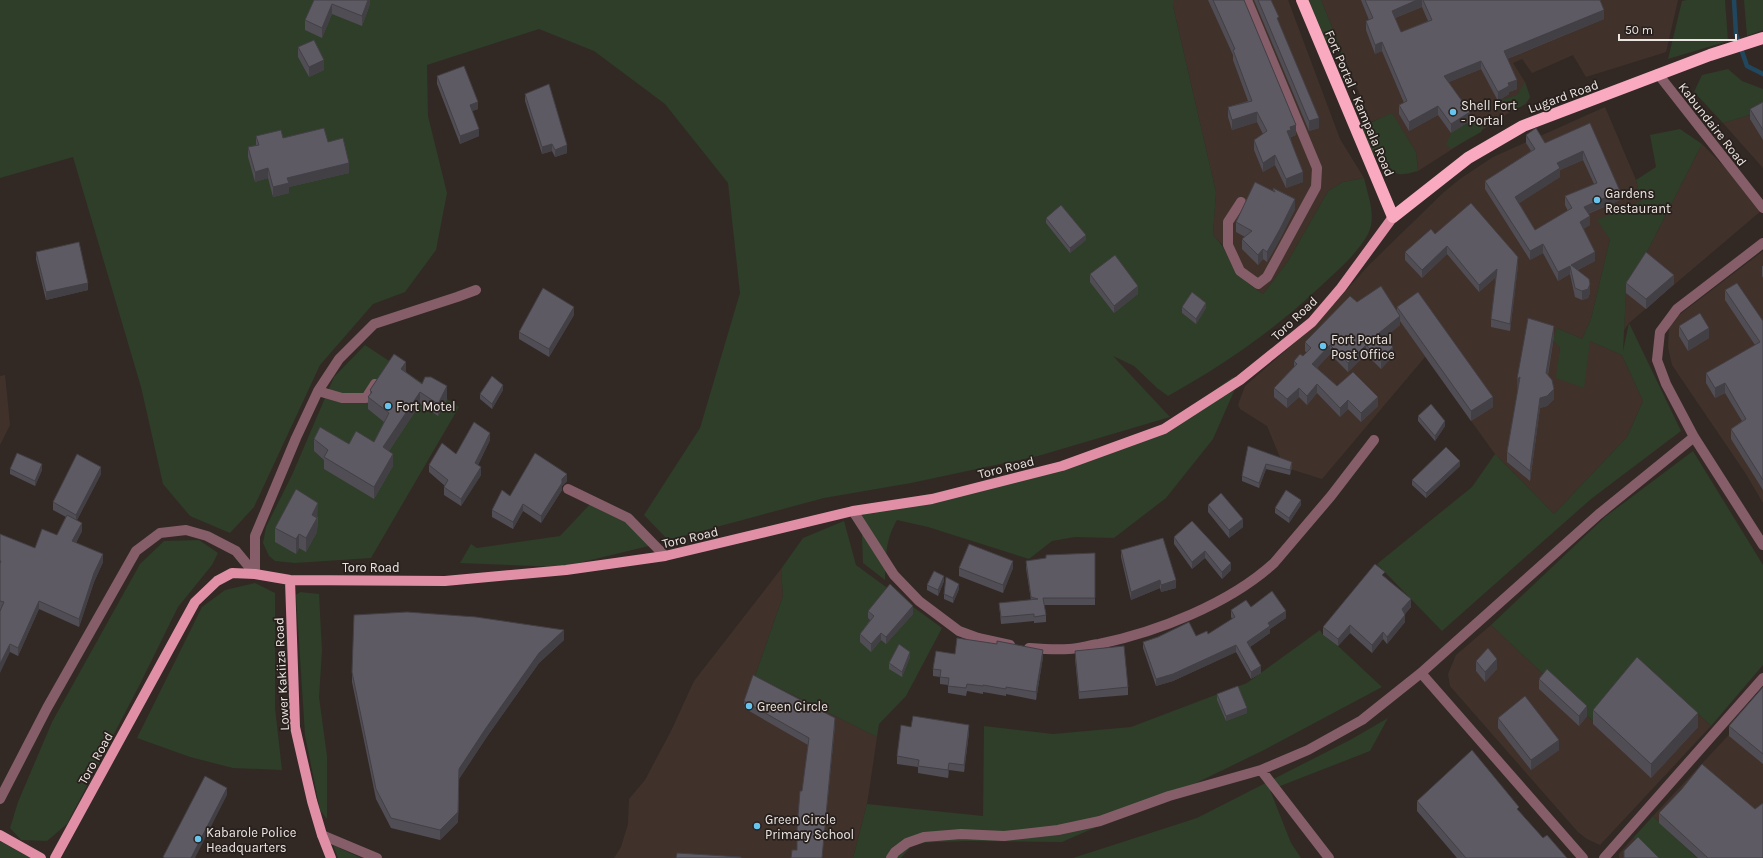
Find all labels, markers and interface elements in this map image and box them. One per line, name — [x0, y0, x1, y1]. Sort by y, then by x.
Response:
scale bar — [1619, 16, 1736, 42]
text: 50 m — [1625, 23, 1653, 37]
street label: Fort Portal - Kampala Road — [1322, 28, 1397, 179]
street label: Lugard Road — [1526, 77, 1600, 116]
street label: Kabundaire Road — [1675, 80, 1750, 169]
place label: Shell Fort - Portal — [1461, 98, 1517, 128]
marker: Shell Fort - Portal — [1448, 107, 1458, 117]
place label: Gardens Restaurant — [1605, 186, 1671, 216]
marker: Gardens Restaurant — [1592, 195, 1602, 205]
street label: Toro Road — [1268, 293, 1320, 343]
place label: Fort Portal Post Office — [1331, 332, 1395, 362]
marker: Fort Portal Post Office — [1318, 341, 1328, 351]
place label: Fort Motel — [396, 399, 456, 414]
marker: Fort Motel — [383, 401, 393, 411]
street label: Toro Road — [976, 453, 1036, 482]
street label: Toro Road — [660, 524, 720, 551]
street label: Toro Road — [342, 560, 400, 575]
street label: Lower Kakiiza Road — [271, 617, 292, 731]
place label: Green Circle — [757, 699, 828, 714]
marker: Green Circle — [744, 701, 754, 711]
street label: Toro Road — [75, 730, 116, 787]
place label: Green Circle Primary School — [765, 812, 854, 842]
marker: Green Circle Primary School — [752, 821, 762, 831]
place label: Kabarole Police Headquarters — [206, 825, 297, 856]
marker: Kabarole Police Headquarters — [193, 834, 203, 844]

